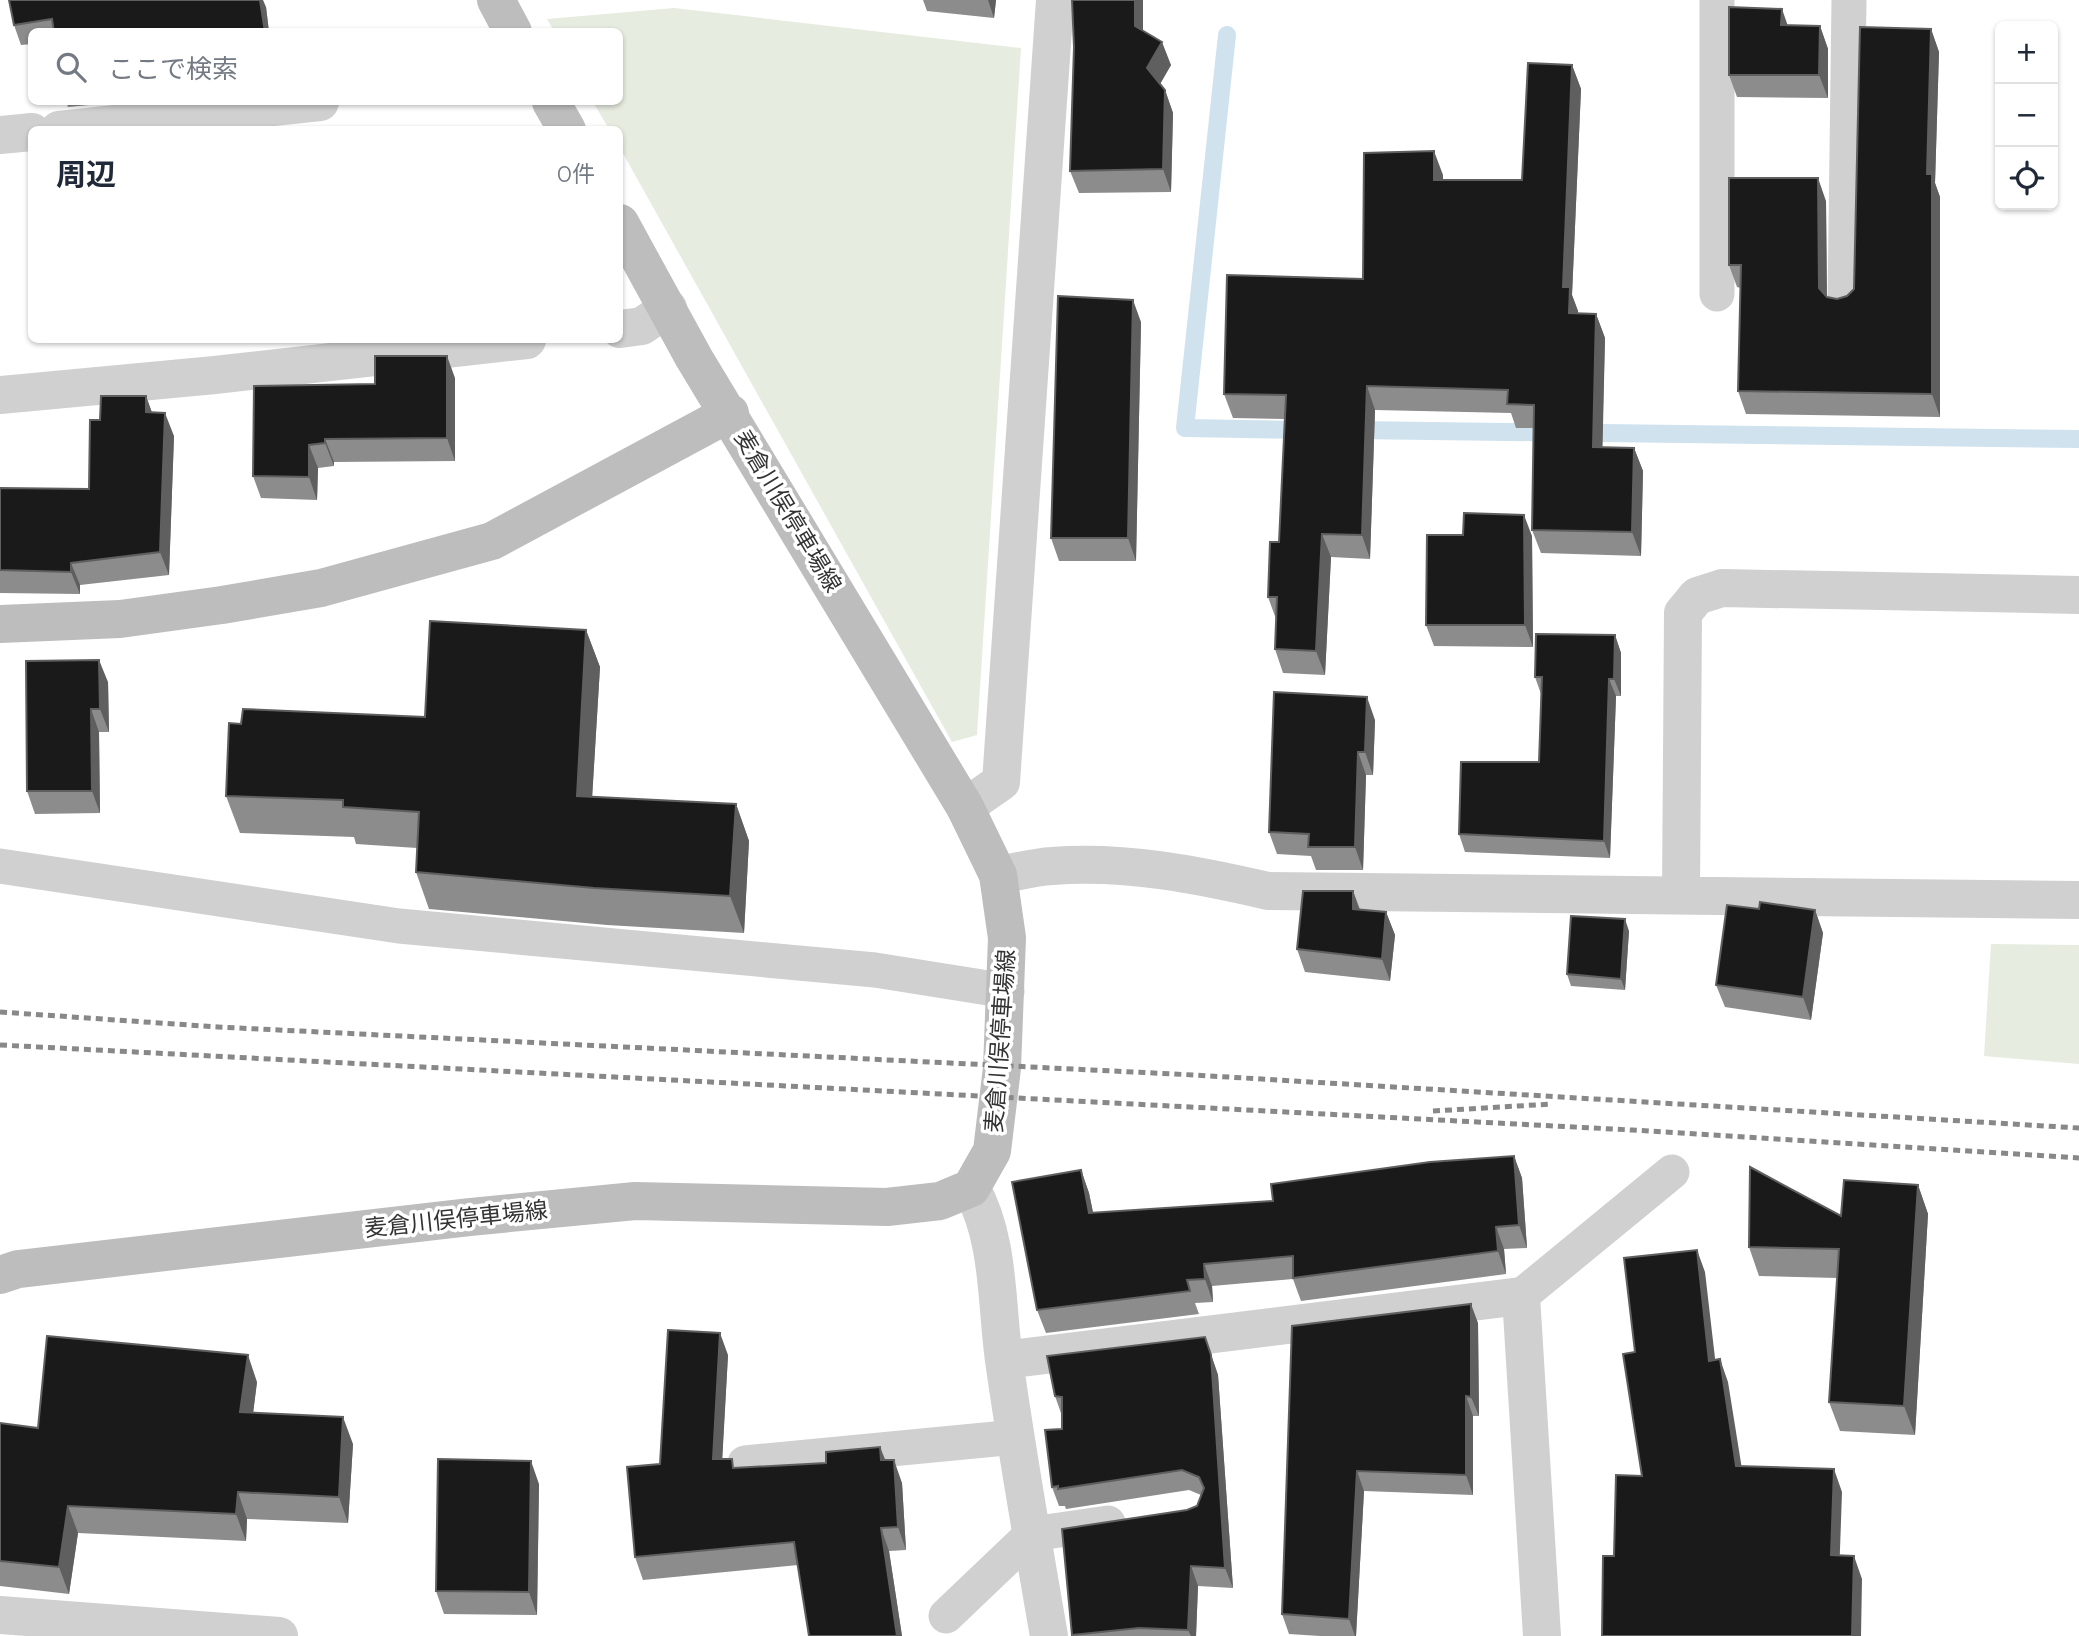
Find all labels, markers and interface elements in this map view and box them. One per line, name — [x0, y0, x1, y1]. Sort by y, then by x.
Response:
map controls — [1995, 21, 2058, 210]
button: + — [1995, 21, 2058, 84]
search box — [28, 28, 623, 105]
icon: search — [52, 48, 90, 86]
text: ここで検索 — [108, 53, 238, 85]
button: − — [1995, 84, 2058, 147]
button: locate — [1995, 147, 2058, 210]
text: 周辺 — [56, 156, 116, 193]
text: 0件 — [557, 160, 595, 188]
street label: 麦倉川俣停車場線 — [729, 425, 847, 597]
street label: 麦倉川俣停車場線 — [980, 948, 1020, 1134]
street label: 麦倉川俣停車場線 — [363, 1195, 549, 1243]

